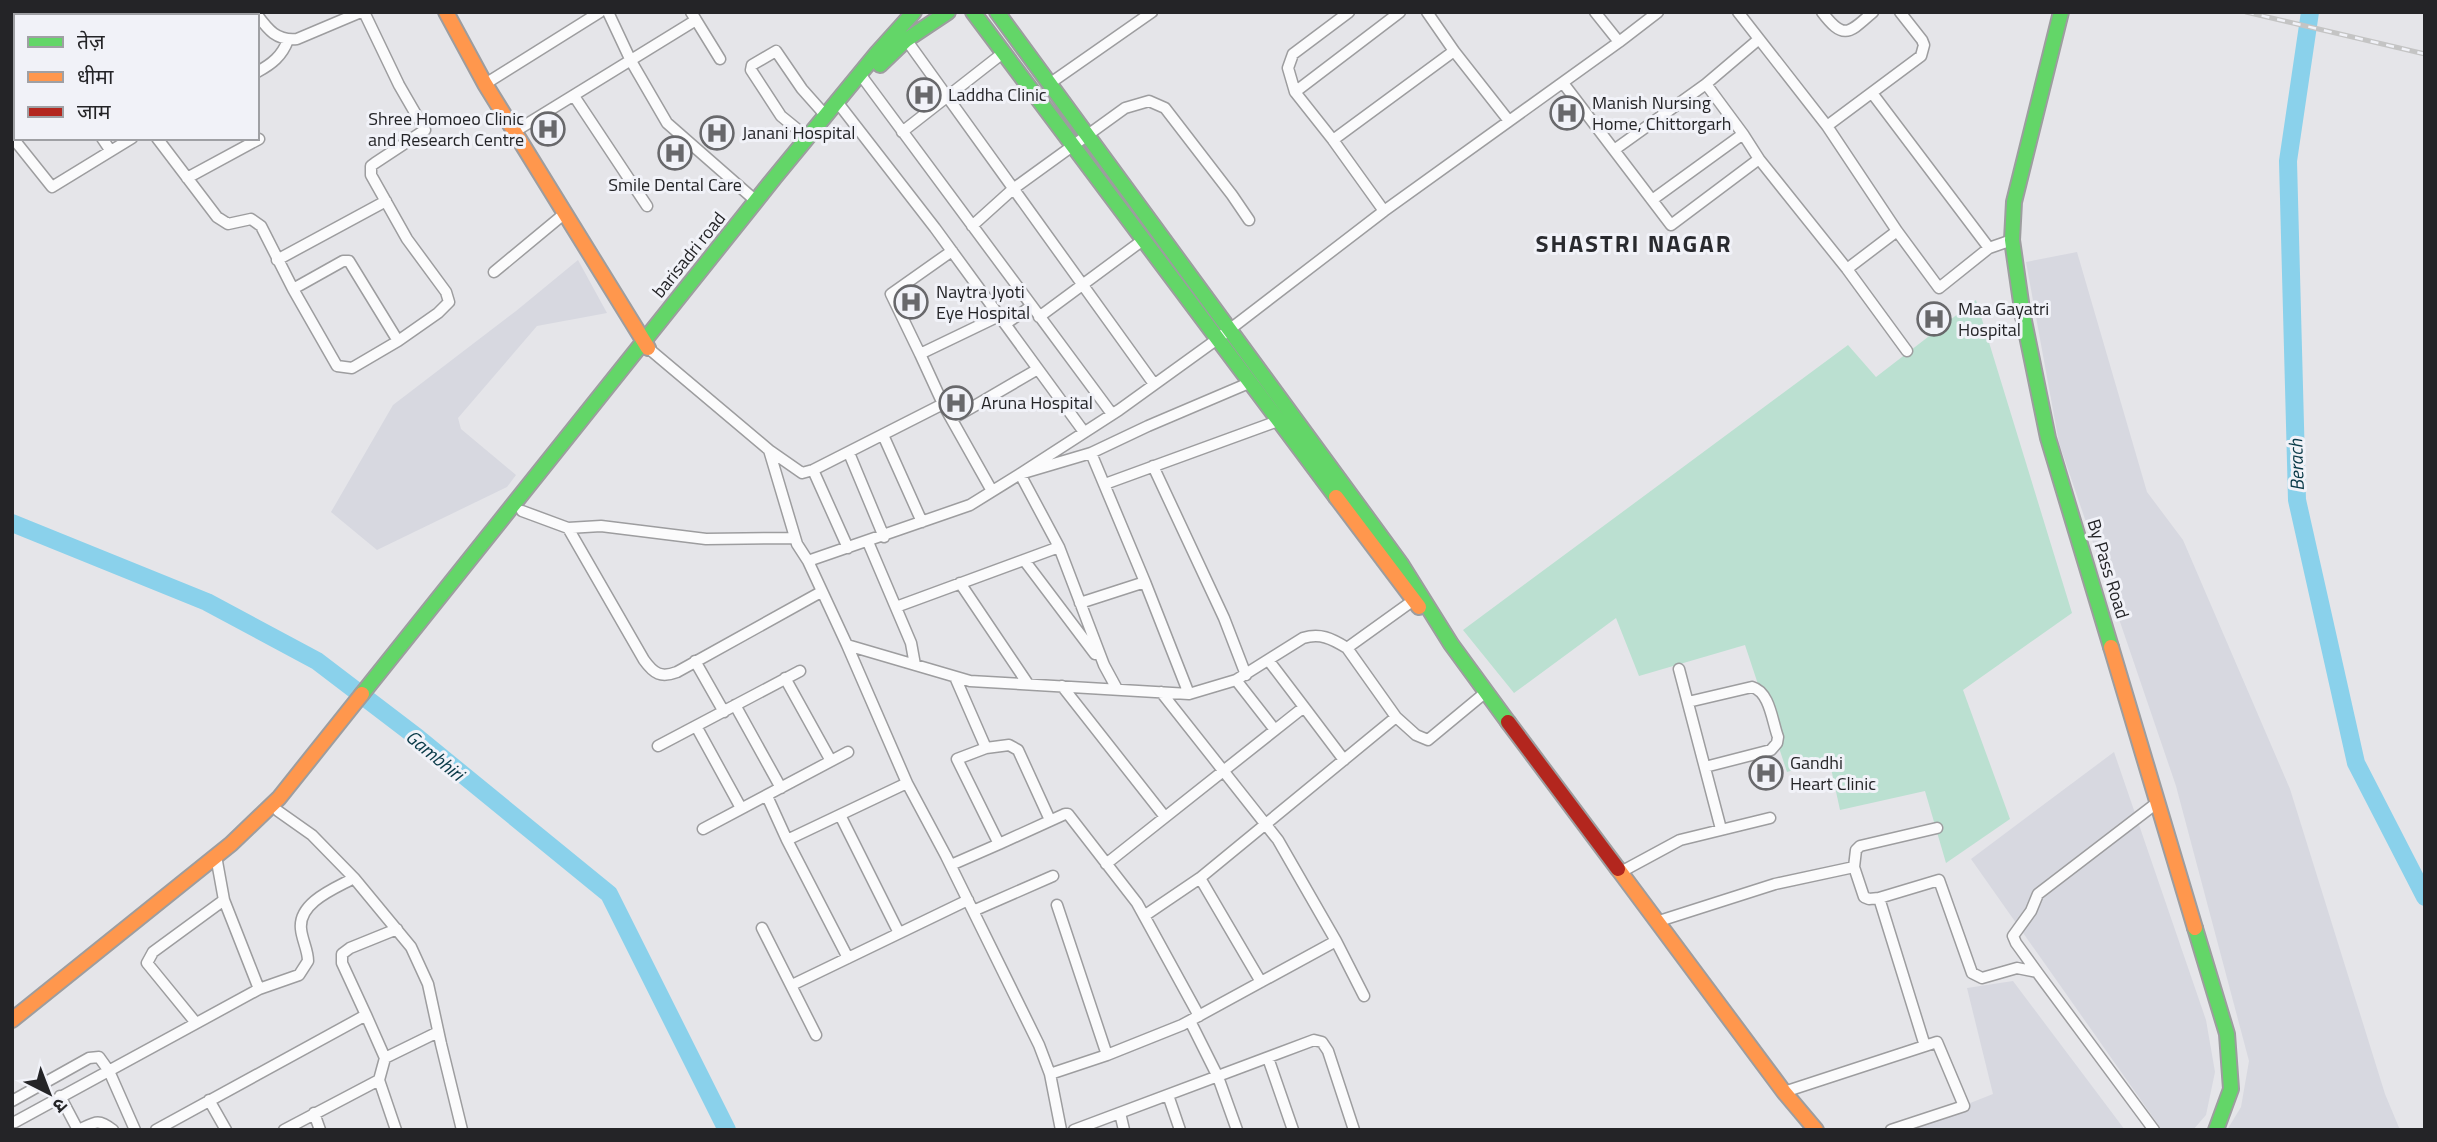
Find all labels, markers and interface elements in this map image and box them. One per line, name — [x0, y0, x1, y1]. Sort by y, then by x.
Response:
legend — [14, 14, 259, 140]
text: तेज़ — [77, 25, 105, 57]
text: धीमा — [77, 60, 114, 92]
hospital icon: Laddha Clinic — [905, 76, 943, 114]
place label: Laddha Clinic — [948, 81, 1047, 108]
place label: Manish Nursing Home, Chittorgarh — [1592, 89, 1731, 137]
hospital icon: Manish Nursing Home, Chittorgarh — [1548, 94, 1586, 132]
text: जाम — [77, 95, 111, 127]
place label: Shree Homoeo Clinic and Research Centre — [368, 105, 524, 153]
hospital icon: Shree Homoeo Clinic and Research Centre — [529, 110, 567, 148]
hospital icon: Janani Hospital — [698, 114, 736, 152]
place label: Janani Hospital — [742, 119, 855, 146]
hospital icon: Smile Dental Care — [656, 134, 694, 172]
place label: Smile Dental Care — [608, 171, 742, 198]
street label: barisadri road — [645, 206, 732, 304]
district label: SHASTRI NAGAR — [1535, 225, 1733, 261]
place label: Naytra Jyoti Eye Hospital — [936, 278, 1030, 326]
hospital icon: Naytra Jyoti Eye Hospital — [892, 283, 930, 321]
place label: Maa Gayatri Hospital — [1958, 295, 2049, 343]
hospital icon: Maa Gayatri Hospital — [1915, 300, 1953, 338]
hospital icon: Aruna Hospital — [937, 384, 975, 422]
place label: Aruna Hospital — [981, 389, 1093, 416]
water label: Berach — [2280, 438, 2311, 492]
street label: By Pass Road — [2081, 516, 2136, 622]
water label: Gambhiri — [400, 722, 472, 789]
place label: Gandhi Heart Clinic — [1790, 749, 1876, 797]
hospital icon: Gandhi Heart Clinic — [1747, 754, 1785, 792]
north arrow — [14, 1058, 84, 1128]
text: उ — [46, 1092, 75, 1121]

